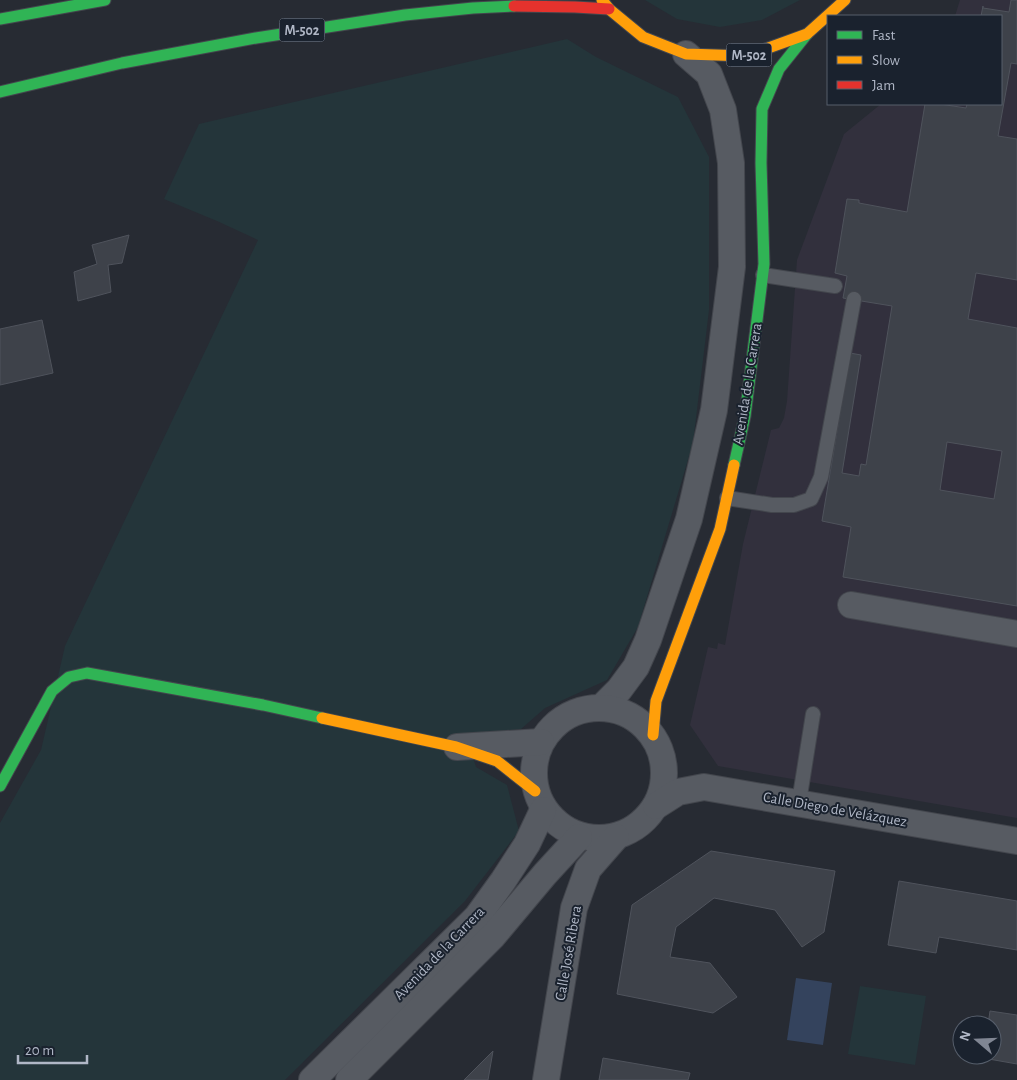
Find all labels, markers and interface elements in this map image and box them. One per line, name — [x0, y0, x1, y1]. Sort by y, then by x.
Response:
legend — [827, 15, 1002, 105]
road number: M-502 — [280, 18, 324, 42]
text: Fast — [872, 28, 896, 43]
road number: M-502 — [726, 44, 772, 66]
text: Slow — [872, 53, 900, 68]
text: Jam — [872, 78, 895, 93]
street label: Avenida de la Carrera — [730, 322, 765, 446]
street label: Calle Diego de Velázquez — [762, 789, 908, 830]
street label: Avenida de la Carrera — [391, 904, 488, 1003]
street label: Calle José Ribera — [553, 904, 584, 1002]
north arrow — [952, 1015, 1002, 1065]
text: N — [957, 1029, 974, 1043]
scale bar — [18, 1032, 86, 1064]
text: 20 m — [25, 1043, 54, 1058]

